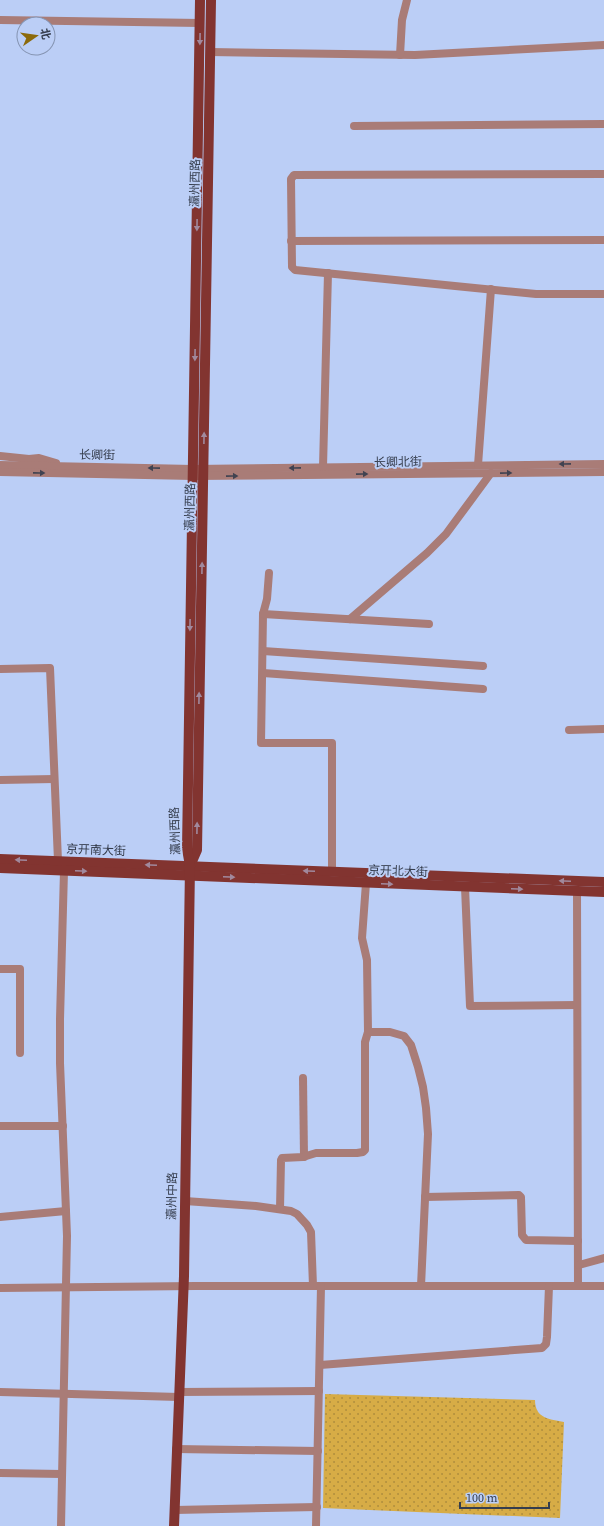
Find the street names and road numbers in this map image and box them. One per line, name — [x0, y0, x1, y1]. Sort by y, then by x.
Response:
street label: 瀛州西路 — [187, 159, 203, 207]
street label: 长卿街 — [79, 447, 115, 463]
street label: 长卿北街 — [374, 454, 422, 470]
street label: 瀛州西路 — [182, 483, 198, 531]
street label: 瀛州西路 — [166, 807, 184, 855]
street label: 京开南大街 — [66, 841, 126, 859]
street label: 京开北大街 — [368, 862, 428, 880]
street label: 瀛州中路 — [164, 1172, 180, 1220]

